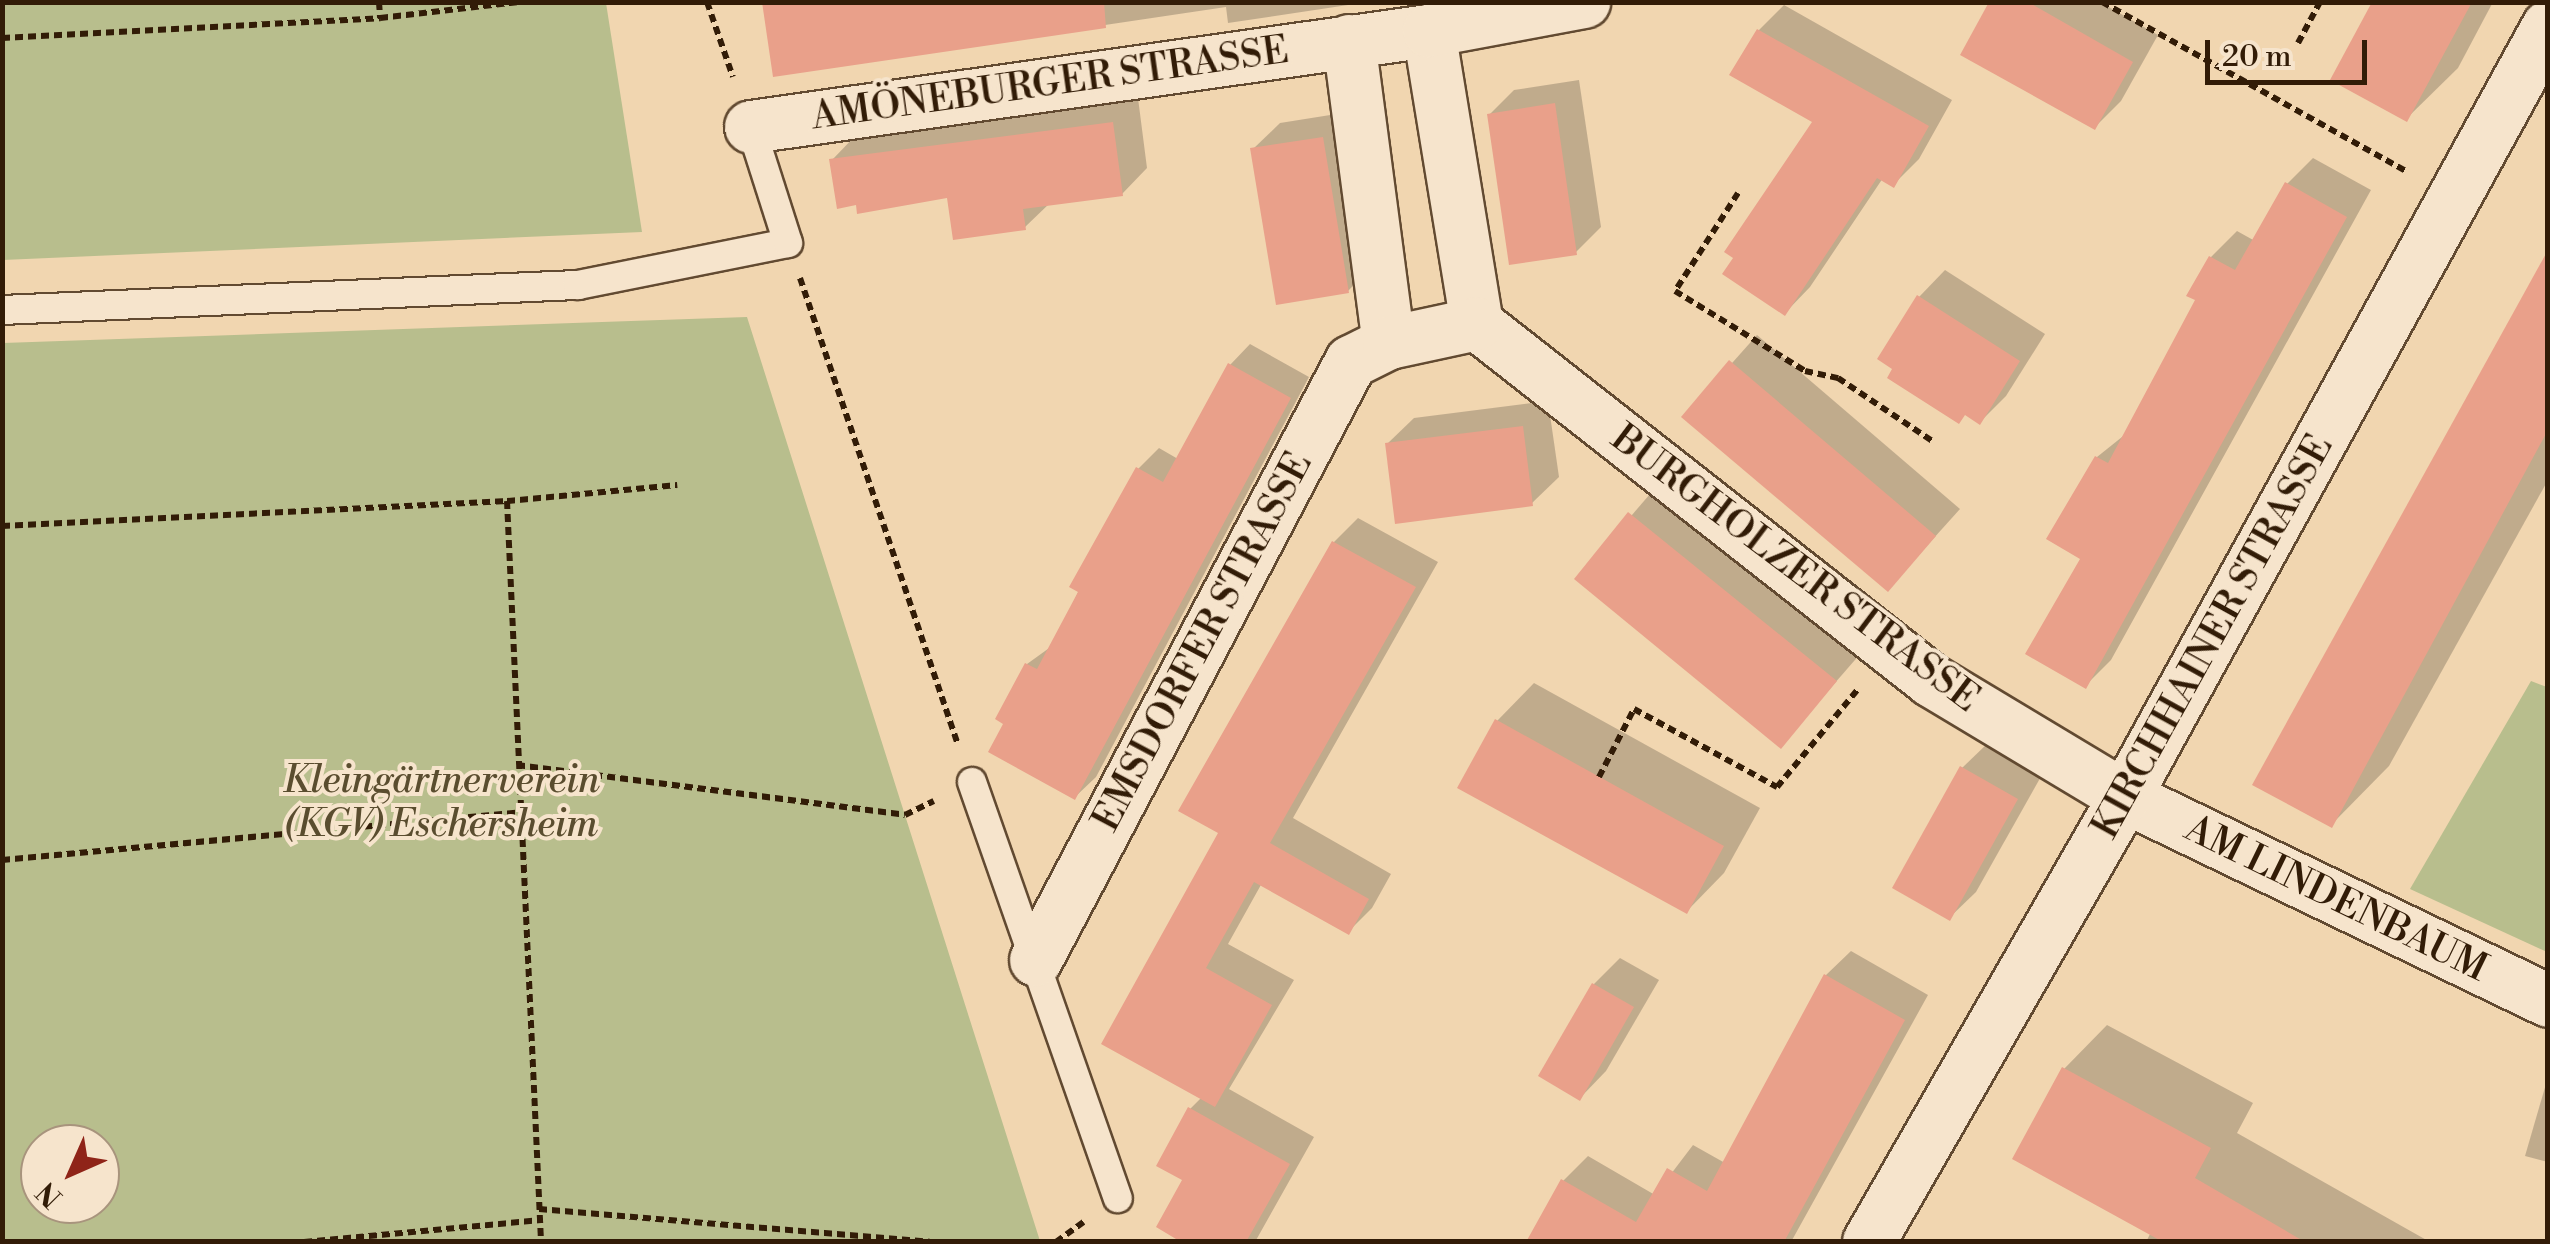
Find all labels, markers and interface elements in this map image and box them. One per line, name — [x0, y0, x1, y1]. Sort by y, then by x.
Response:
scale bar — [2210, 20, 2372, 82]
street label: AMÖNEBURGER STRASSE — [809, 28, 1291, 140]
text: 20 m — [2222, 38, 2291, 76]
street label: BURGHOLZER STRASSE — [1602, 416, 1988, 722]
street label: KIRCHHAINER STRASSE — [2083, 427, 2343, 847]
street label: EMSDORFER STRASSE — [1084, 445, 1322, 839]
park label: Kleingärtnerverein (KGV) Eschersheim — [283, 758, 599, 848]
street label: AM LINDENBAUM — [2177, 806, 2495, 992]
north arrow — [20, 1124, 120, 1224]
text: N — [30, 1174, 70, 1214]

